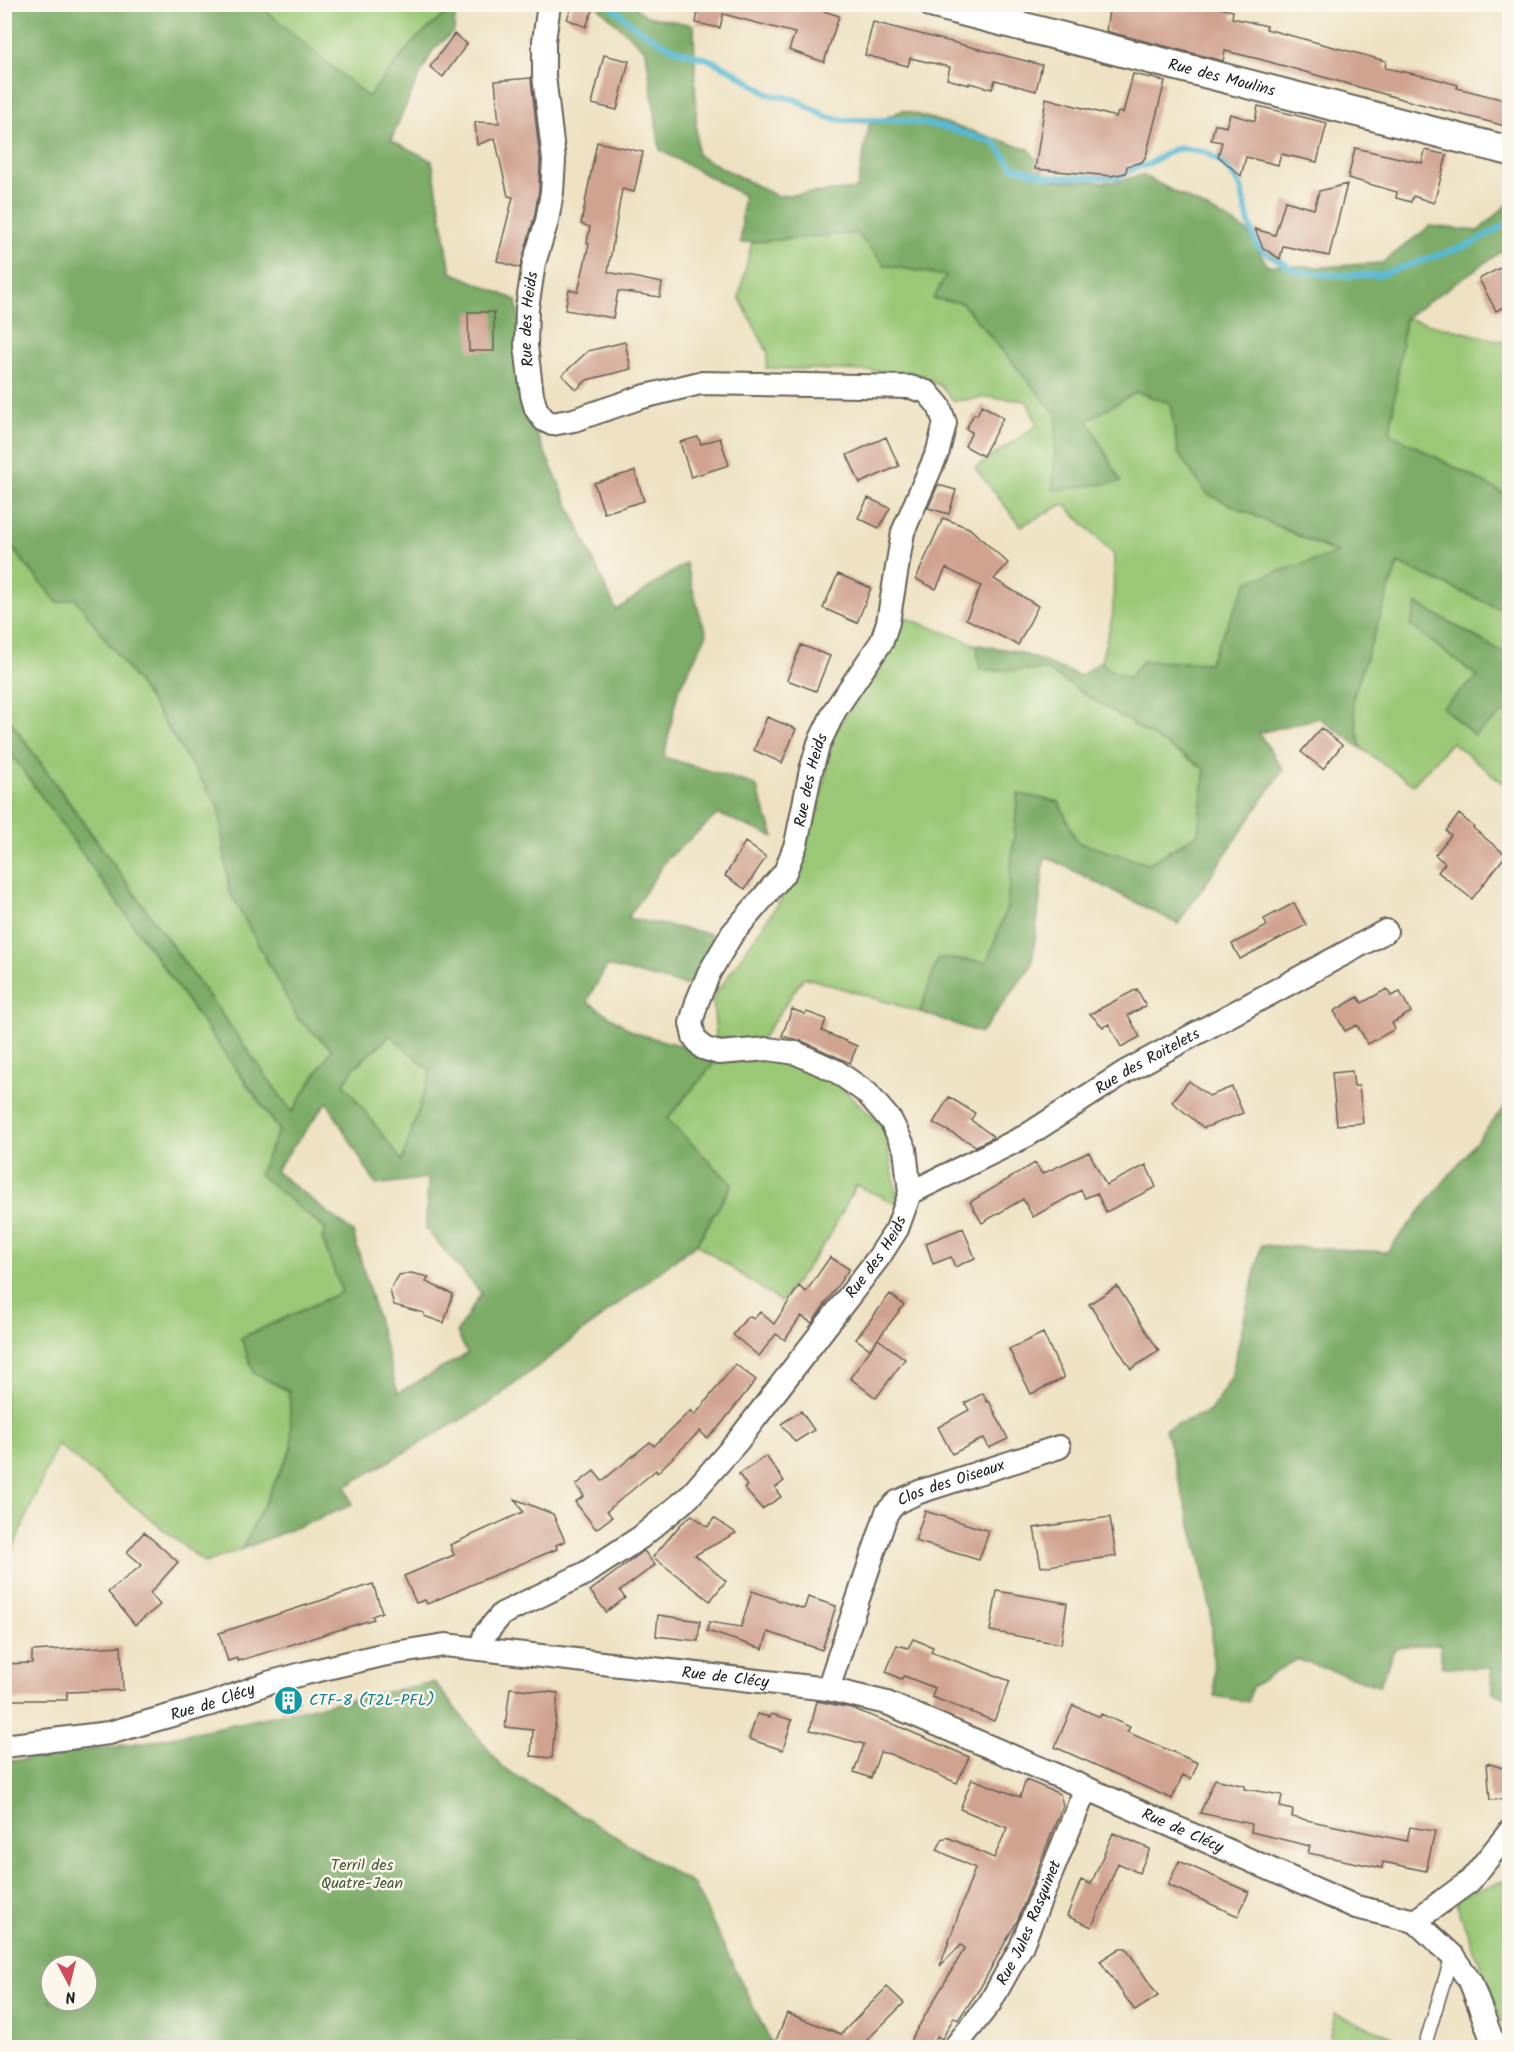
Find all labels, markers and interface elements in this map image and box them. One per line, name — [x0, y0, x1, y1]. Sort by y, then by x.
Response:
street label: Rue des Moulins — [1165, 52, 1278, 103]
street label: Rue des Heids — [513, 270, 545, 368]
street label: Rue des Heids — [787, 729, 835, 829]
street label: Rue des Roitelets — [1090, 1021, 1204, 1101]
street label: Rue des Heids — [839, 1212, 913, 1304]
street label: Clos des Oiseaux — [893, 1452, 1009, 1513]
street label: Rue de Clécy — [681, 1660, 771, 1695]
street label: Rue de Clécy — [168, 1676, 259, 1727]
building icon: CTF-8 (T2L-PFL) — [272, 1684, 304, 1716]
place label: CTF-8 (T2L-PFL) — [309, 1688, 434, 1713]
street label: Rue de Clécy — [1138, 1802, 1228, 1860]
park label: Terril des Quatre-Jean — [321, 1853, 403, 1896]
street label: Rue Jules Rasquinet — [990, 1856, 1068, 1990]
north arrow — [39, 1953, 99, 2013]
text: N — [64, 1983, 77, 2009]

